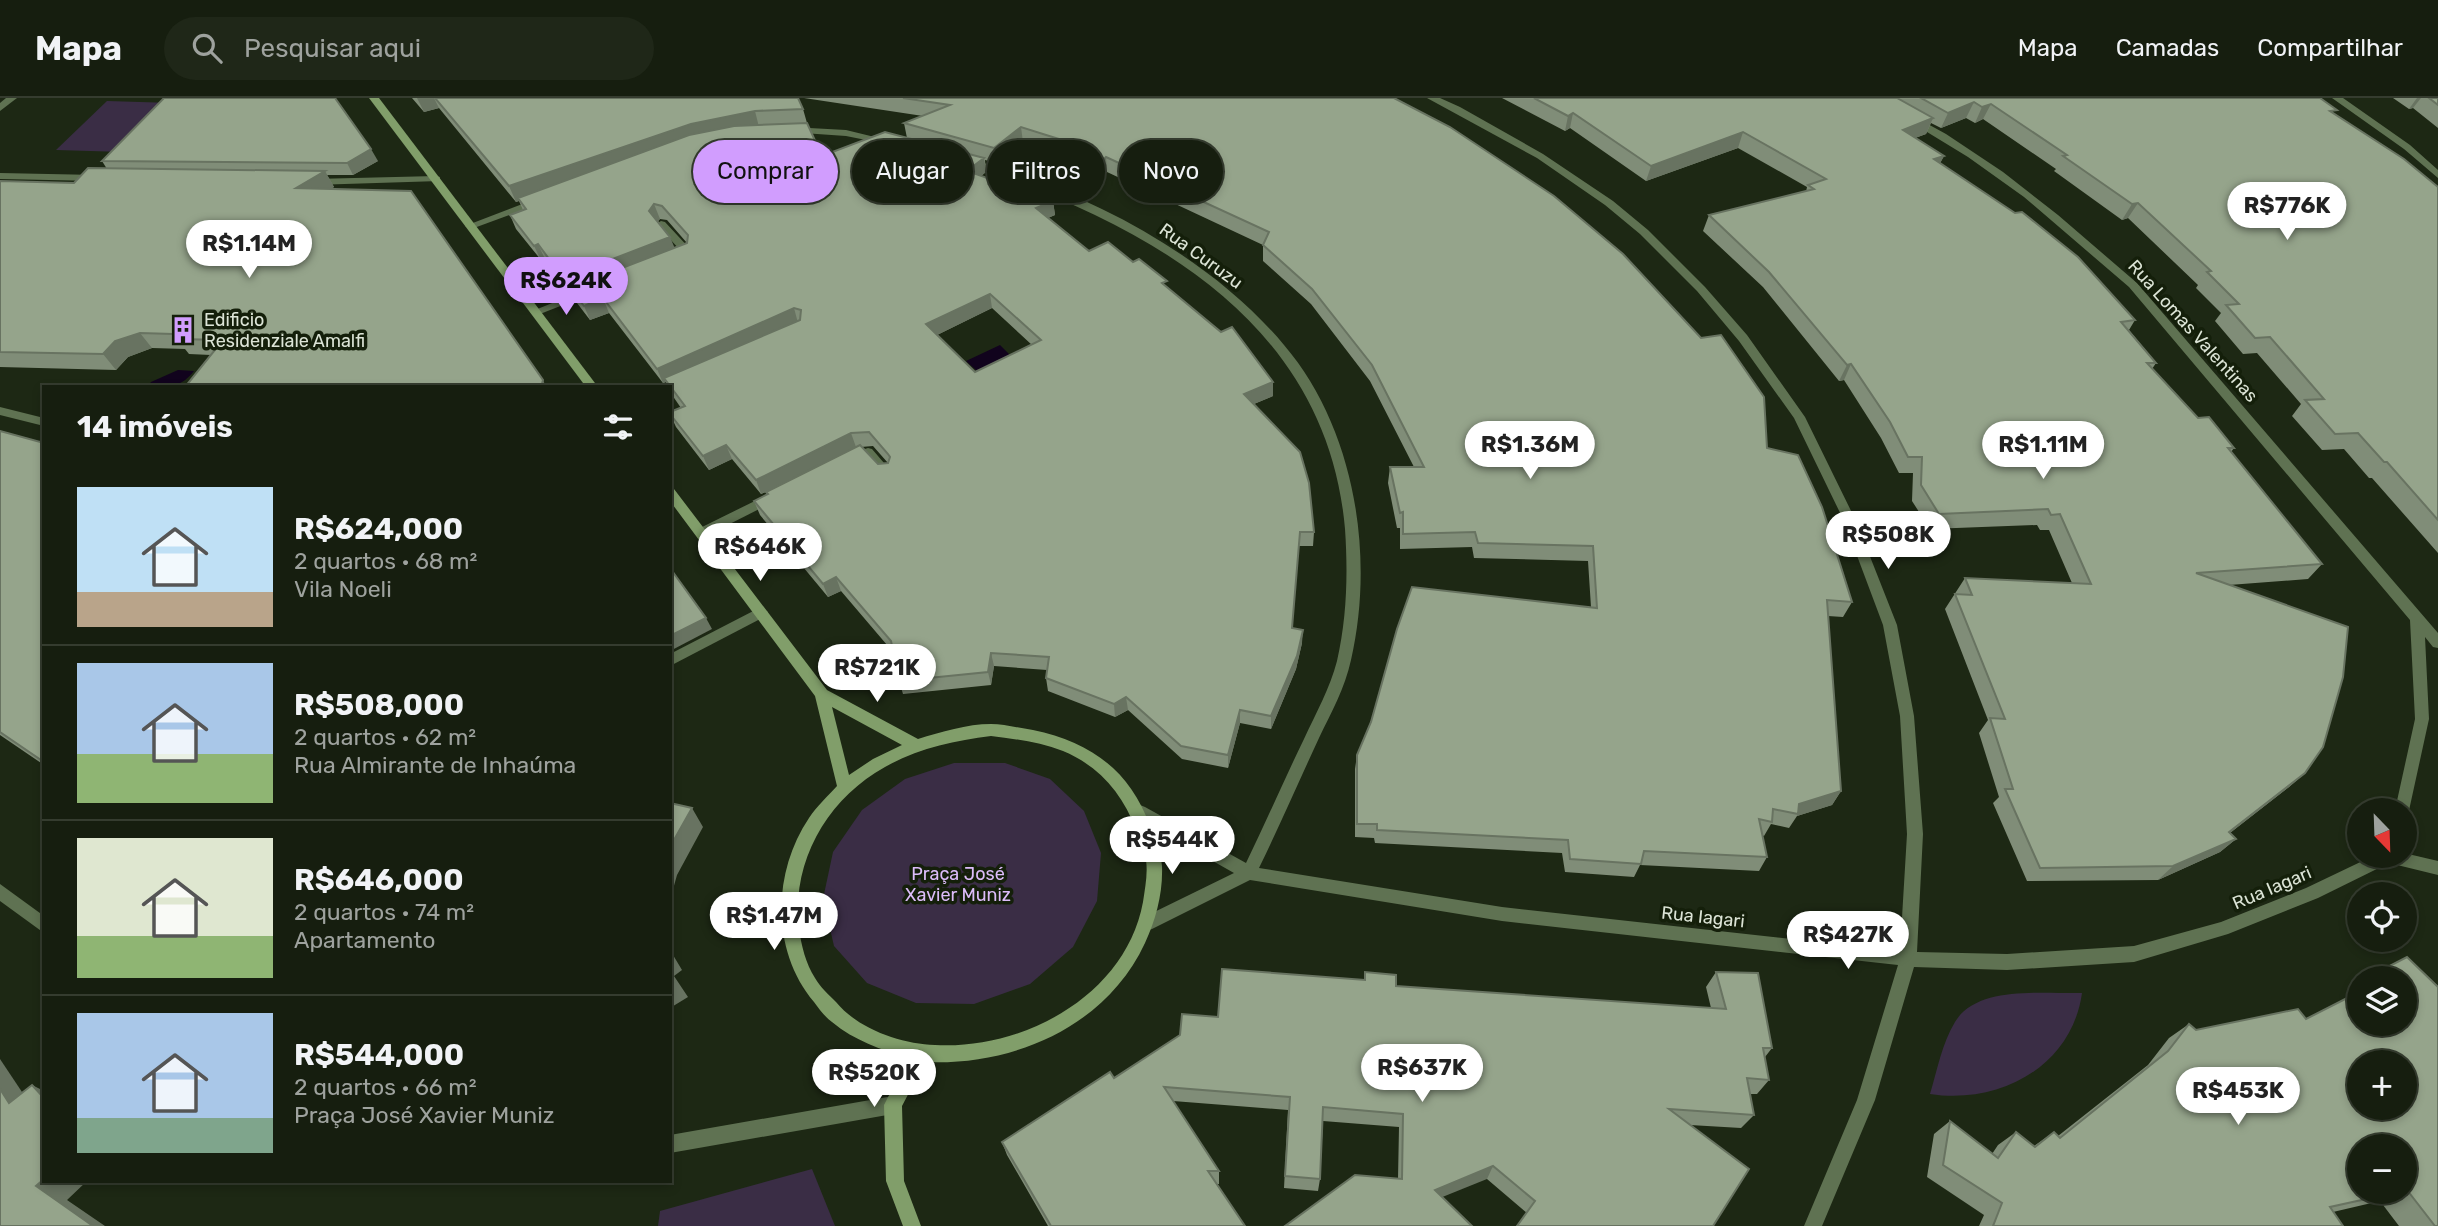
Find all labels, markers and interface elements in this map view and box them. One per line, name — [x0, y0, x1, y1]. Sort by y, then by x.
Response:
search box — [164, 17, 654, 80]
text: Mapa — [35, 29, 122, 68]
icon: search — [188, 29, 226, 67]
text: Pesquisar aqui — [244, 33, 421, 64]
text: Mapa — [2018, 34, 2078, 62]
text: Camadas — [2116, 34, 2219, 62]
text: Compartilhar — [2257, 34, 2403, 62]
chip: Comprar — [693, 140, 838, 203]
chip: Alugar — [852, 140, 973, 203]
chip: Filtros — [987, 140, 1105, 203]
chip: Novo — [1119, 140, 1223, 203]
pin: R$776K — [2230, 183, 2344, 242]
text: R$776K — [2243, 191, 2331, 219]
street label: Rua Curuzu — [1155, 218, 1247, 294]
pin: R$1.14M — [184, 220, 314, 280]
text: R$1.14M — [202, 229, 296, 257]
street label: Rua Lomas Valentinas — [2123, 255, 2263, 407]
pin: R$624K — [509, 258, 623, 317]
text: R$624K — [520, 266, 612, 294]
place label: Edificio Residenziale Amalfi — [204, 309, 365, 352]
building icon: Edificio Residenziale Amalfi — [168, 315, 198, 345]
icon: filters — [599, 408, 637, 446]
text: 14 imóveis — [77, 409, 233, 445]
pin: R$1.36M — [1465, 422, 1595, 481]
pin: R$1.11M — [1978, 422, 2108, 481]
text: R$1.36M — [1481, 430, 1579, 458]
text: R$1.11M — [1998, 430, 2088, 458]
text: R$624,000 — [294, 511, 463, 547]
pin: R$508K — [1831, 512, 1945, 571]
icon: home — [133, 515, 217, 599]
text: R$508K — [1842, 520, 1934, 548]
pin: R$646K — [703, 524, 817, 583]
text: R$646K — [714, 532, 806, 560]
text: 2 quartos · 68 m² — [294, 547, 477, 575]
text: Vila Noeli — [294, 575, 392, 603]
pin: R$721K — [820, 644, 934, 704]
text: R$721K — [834, 653, 920, 681]
text: R$508,000 — [294, 687, 464, 723]
icon: home — [133, 691, 217, 775]
text: 2 quartos · 62 m² — [294, 723, 476, 751]
text: Rua Almirante de Inhaúma — [294, 751, 576, 779]
north arrow — [2347, 798, 2417, 868]
map controls — [2347, 798, 2417, 1204]
pin: R$544K — [1115, 816, 1229, 876]
text: R$544K — [1126, 825, 1218, 853]
text: R$646,000 — [294, 862, 464, 898]
street label: Rua Iagari — [2229, 862, 2315, 914]
park label: Praça José Xavier Muniz — [905, 863, 1011, 906]
icon: home — [133, 866, 217, 950]
button: locate — [2347, 882, 2417, 952]
pin: R$1.47M — [709, 892, 839, 952]
text: 2 quartos · 74 m² — [294, 898, 474, 926]
text: R$1.47M — [726, 901, 822, 929]
street label: Rua Iagari — [1660, 902, 1746, 932]
pin: R$427K — [1791, 912, 1905, 971]
text: R$427K — [1803, 920, 1893, 948]
text: Apartamento — [294, 926, 436, 954]
button: layers — [2347, 966, 2417, 1036]
text: R$544,000 — [294, 1037, 464, 1073]
icon: home — [133, 1041, 217, 1125]
pin: R$637K — [1365, 1044, 1479, 1104]
pin: R$520K — [817, 1049, 931, 1109]
button: + — [2347, 1050, 2417, 1120]
text: R$637K — [1377, 1053, 1467, 1081]
text: R$520K — [828, 1058, 920, 1086]
pin: R$453K — [2181, 1068, 2295, 1127]
text: 2 quartos · 66 m² — [294, 1073, 477, 1101]
text: R$453K — [2192, 1076, 2284, 1104]
text: Praça José Xavier Muniz — [294, 1101, 554, 1129]
button: − — [2347, 1134, 2417, 1204]

